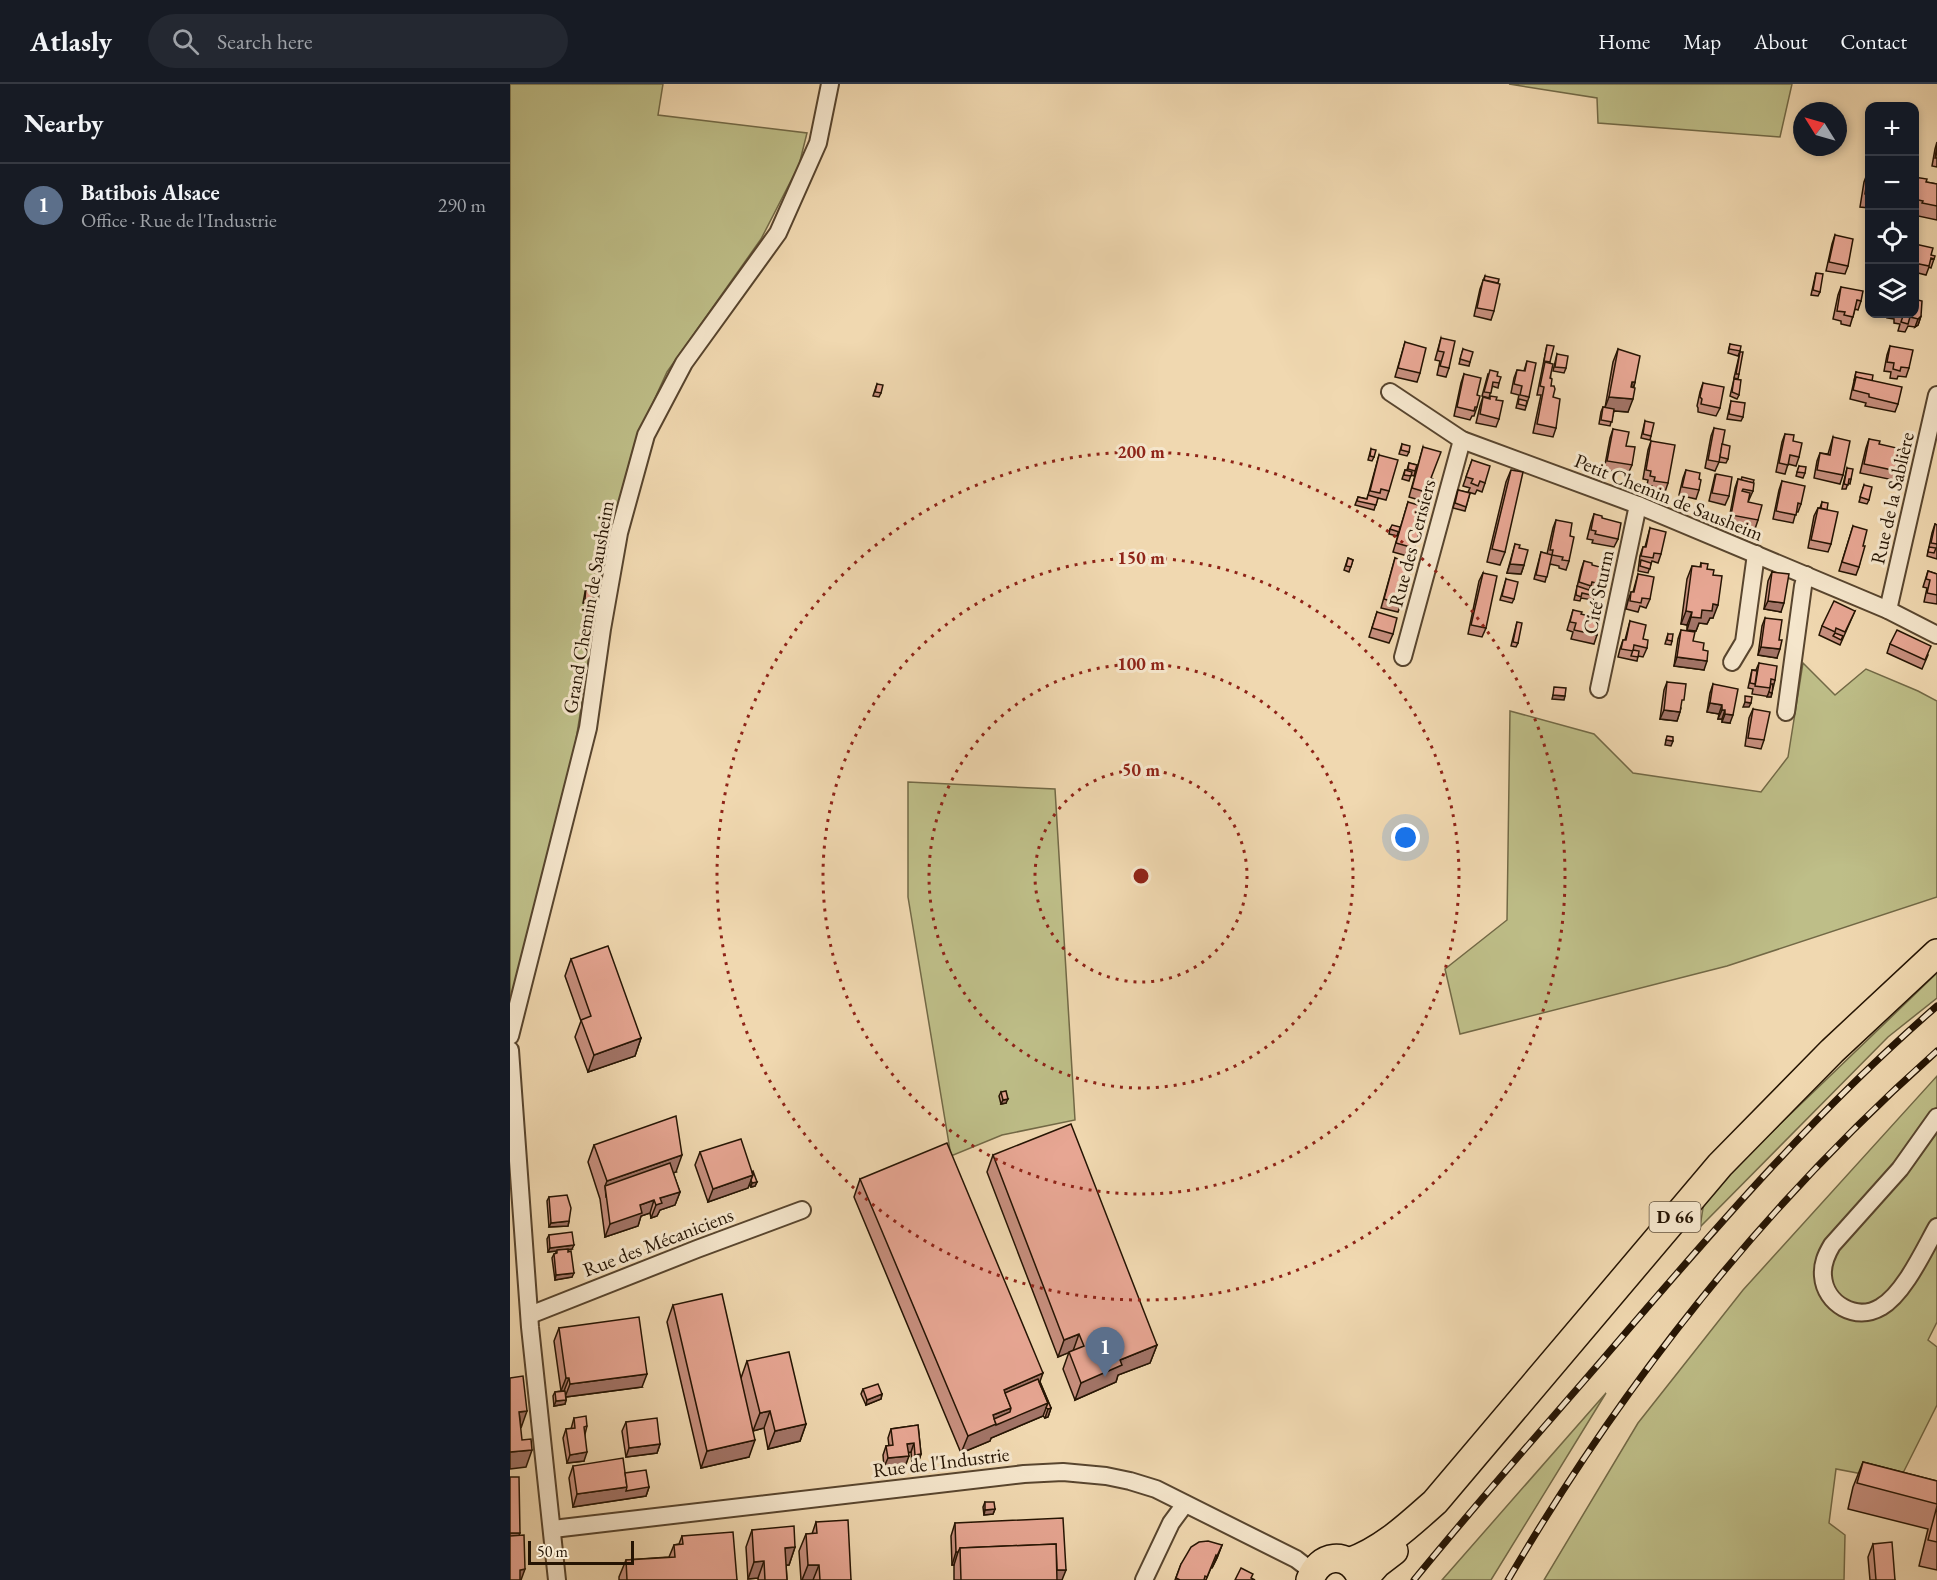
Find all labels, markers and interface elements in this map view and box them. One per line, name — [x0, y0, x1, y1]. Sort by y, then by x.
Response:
search box — [148, 14, 568, 68]
text: Atlasly — [30, 23, 112, 59]
icon: search — [169, 25, 202, 58]
text: Search here — [217, 27, 313, 56]
text: Home — [1598, 28, 1650, 55]
text: Map — [1683, 28, 1721, 55]
text: About — [1754, 28, 1807, 55]
text: Contact — [1840, 28, 1907, 55]
north arrow — [1793, 102, 1847, 156]
map controls — [1865, 102, 1919, 318]
button: + — [1865, 102, 1919, 156]
text: Nearby — [24, 106, 104, 140]
button: − — [1865, 156, 1919, 210]
text: Batibois Alsace — [81, 178, 220, 207]
text: 1 — [38, 192, 49, 218]
text: 290 m — [438, 192, 486, 218]
text: Office · Rue de l'Industrie — [81, 207, 277, 233]
button: locate — [1865, 210, 1919, 264]
button: layers — [1865, 264, 1919, 318]
street label: Rue de la Sablière — [1864, 429, 1920, 566]
text: 200 m — [1117, 440, 1165, 463]
street label: Petit Chemin de Sausheim — [1571, 447, 1768, 547]
street label: Rue des Cerisiers — [1383, 476, 1441, 610]
street label: Grand Chemin de Sausheim — [556, 498, 620, 716]
text: 150 m — [1117, 546, 1165, 569]
street label: Cité Sturm — [1576, 547, 1620, 637]
text: 100 m — [1117, 652, 1165, 675]
text: 50 m — [1122, 758, 1160, 781]
your location — [1391, 823, 1420, 852]
centre of rings — [1131, 866, 1151, 886]
street label: Rue des Mécaniciens — [579, 1201, 737, 1283]
road number: D 66 — [1650, 1202, 1700, 1232]
pin: 1 — [1086, 1328, 1124, 1377]
street label: Rue de l'Industrie — [871, 1441, 1011, 1483]
scale bar — [528, 1538, 634, 1566]
text: 50 m — [537, 1541, 568, 1562]

